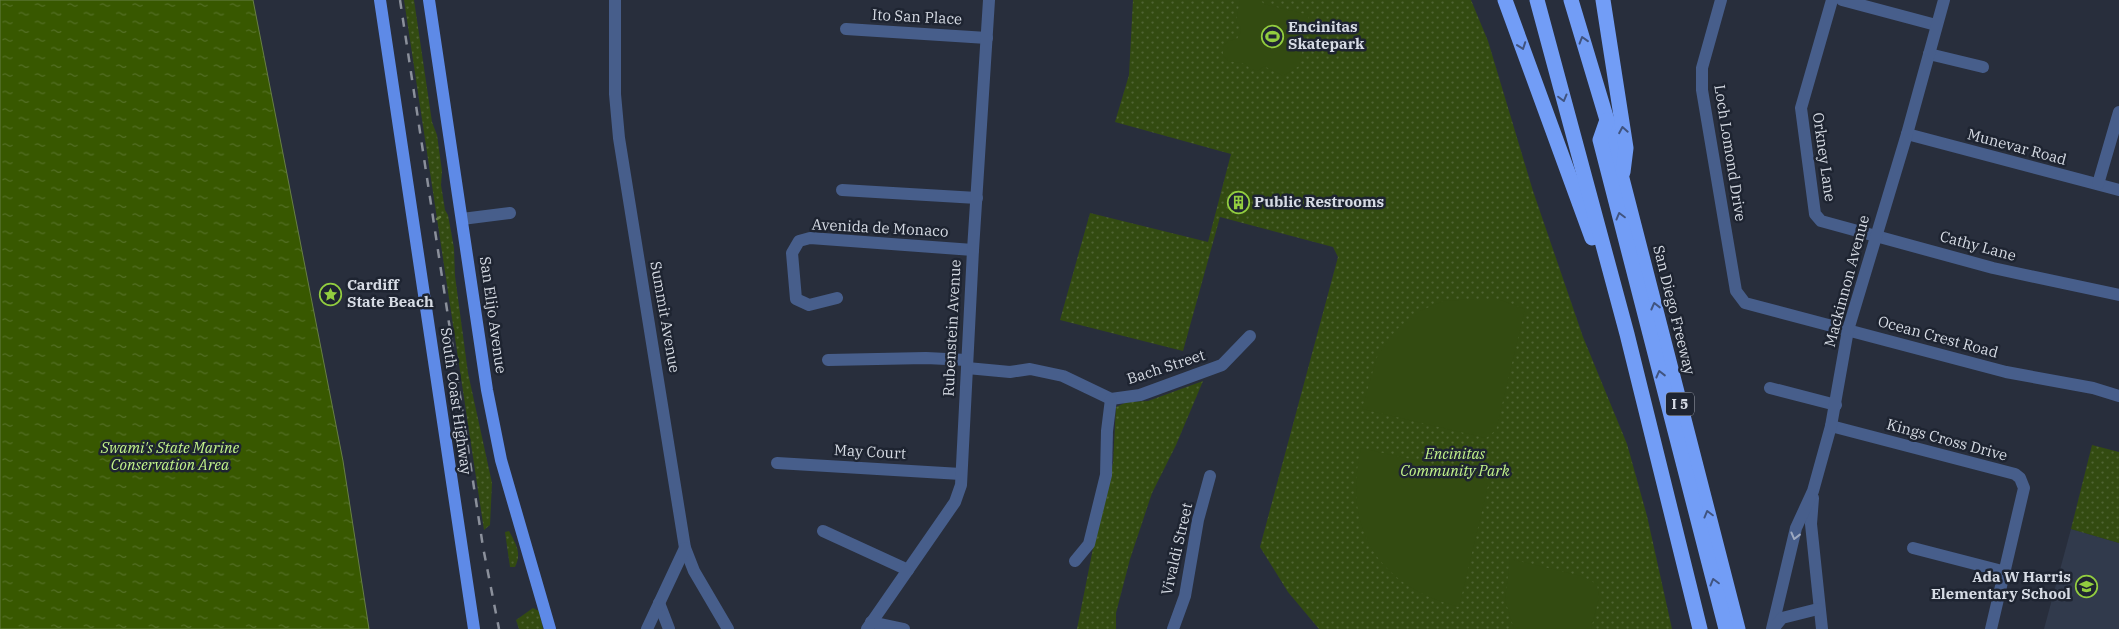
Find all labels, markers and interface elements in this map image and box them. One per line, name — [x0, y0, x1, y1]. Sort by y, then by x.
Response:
street label: Ito San Place — [871, 5, 963, 28]
place label: Encinitas Skatepark — [1288, 17, 1365, 53]
sports icon: Encinitas Skatepark — [1260, 24, 1284, 48]
one-way arrow — [1578, 36, 1588, 44]
one-way arrow — [1516, 41, 1526, 50]
street label: Loch Lomond Drive — [1710, 83, 1751, 223]
one-way arrow — [1558, 93, 1568, 101]
street label: Orkney Lane — [1809, 111, 1840, 203]
street label: Munevar Road — [1965, 124, 2069, 169]
one-way arrow — [1619, 125, 1629, 134]
building icon: Public Restrooms — [1226, 190, 1250, 214]
place label: Public Restrooms — [1254, 192, 1384, 211]
one-way arrow — [1615, 213, 1625, 221]
street label: Mackinnon Avenue — [1820, 213, 1873, 349]
street label: Avenida de Monaco — [811, 214, 949, 241]
street label: Cathy Lane — [1938, 226, 2018, 265]
street label: San Diego Freeway — [1649, 243, 1700, 377]
street label: San Elijo Avenue — [476, 255, 511, 375]
street label: Rubenstein Avenue — [938, 259, 965, 397]
street label: Summit Avenue — [646, 260, 685, 374]
place label: Cardiff State Beach — [347, 275, 434, 311]
place icon: Cardiff State Beach — [319, 282, 343, 306]
one-way arrow — [1650, 302, 1660, 310]
street label: Ocean Crest Road — [1876, 311, 2000, 362]
street label: South Coast Highway — [437, 326, 476, 476]
street label: Bach Street — [1124, 345, 1207, 388]
one-way arrow — [1655, 369, 1666, 378]
road number: I 5 — [1666, 392, 1694, 416]
street label: Kings Cross Drive — [1885, 414, 2010, 465]
park label: Swami's State Marine Conservation Area — [100, 438, 240, 474]
street label: May Court — [834, 440, 906, 463]
park label: Encinitas Community Park — [1400, 444, 1510, 480]
street label: Vivaldi Street — [1157, 501, 1196, 597]
one-way arrow — [1703, 510, 1714, 519]
one-way arrow — [1790, 531, 1800, 539]
place label: Ada W Harris Elementary School — [1931, 567, 2071, 603]
school or university icon: Ada W Harris Elementary School — [2075, 574, 2099, 598]
one-way arrow — [1709, 578, 1719, 586]

